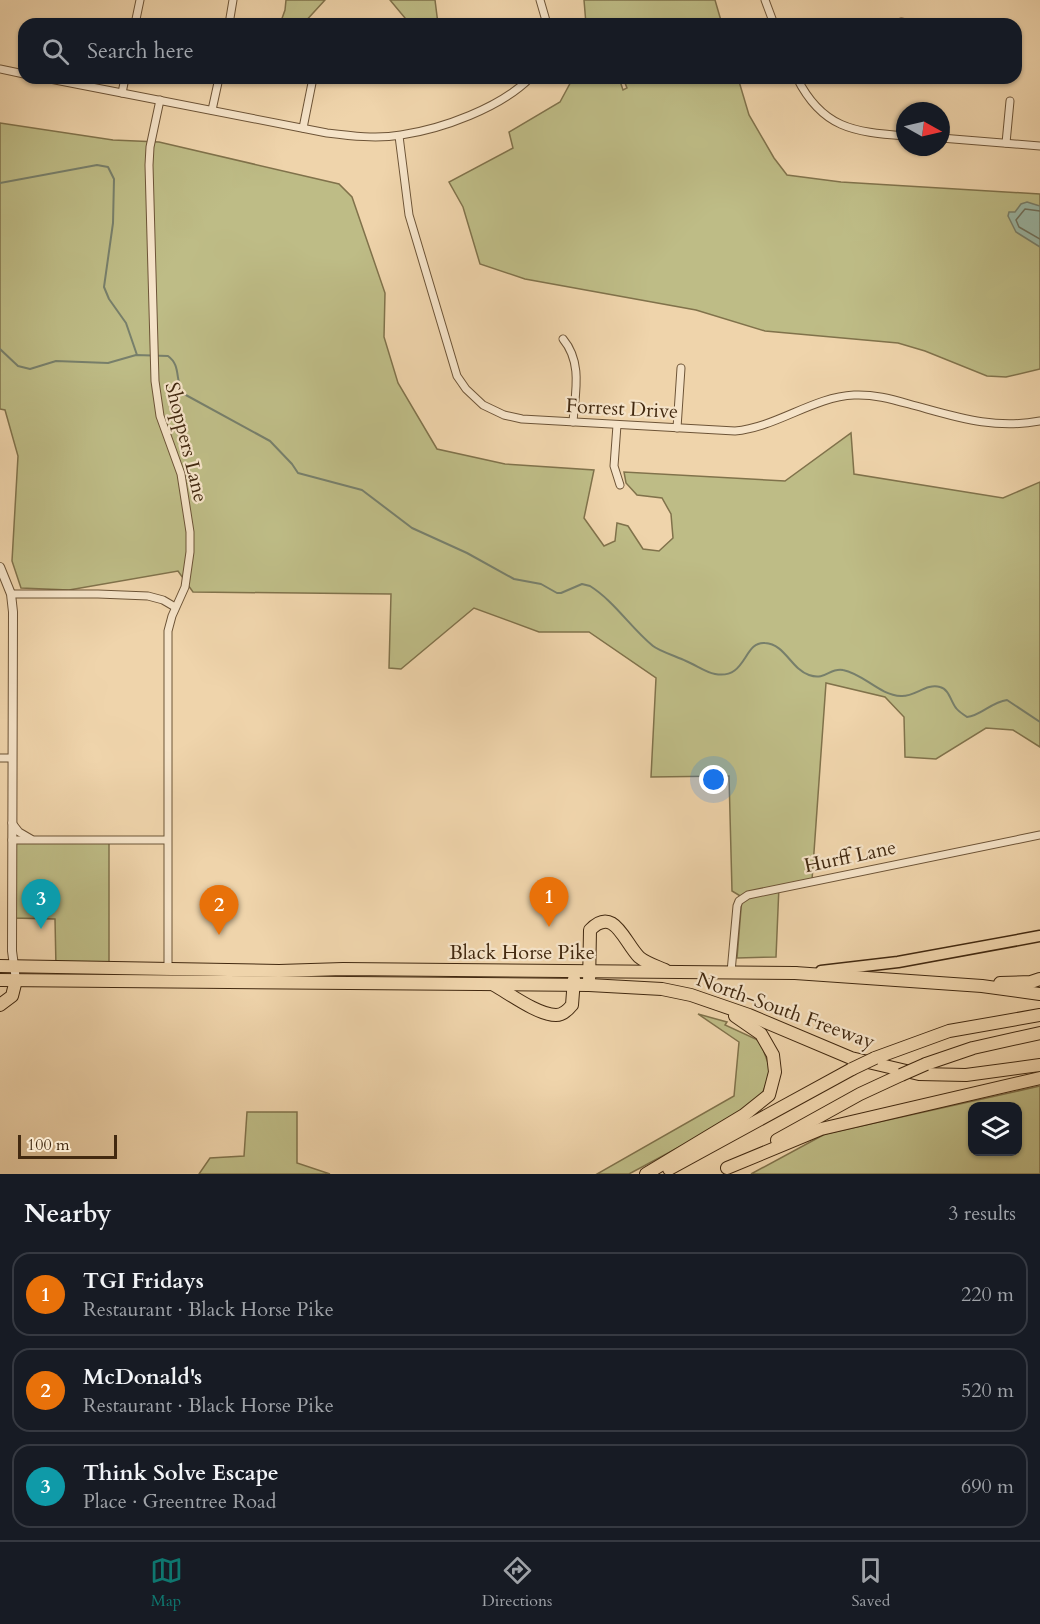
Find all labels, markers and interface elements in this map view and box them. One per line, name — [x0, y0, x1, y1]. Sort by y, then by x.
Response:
search box — [18, 18, 1022, 84]
icon: search — [39, 35, 72, 68]
text: Search here — [87, 36, 194, 66]
north arrow — [896, 102, 950, 156]
street label: Shoppers Lane — [159, 379, 214, 505]
street label: Forrest Drive — [565, 392, 679, 425]
your location — [699, 765, 728, 794]
street label: Hurff Lane — [802, 834, 899, 879]
pin: 1 — [530, 878, 568, 927]
pin: 3 — [22, 880, 60, 929]
pin: 2 — [200, 886, 238, 935]
street label: Black Horse Pike — [449, 939, 595, 966]
street label: North-South Freeway — [693, 966, 879, 1055]
map controls — [968, 1102, 1022, 1156]
button: layers — [968, 1102, 1022, 1156]
scale bar — [18, 1132, 117, 1160]
text: 100 m — [27, 1134, 69, 1156]
text: Nearby — [24, 1196, 112, 1231]
text: 3 results — [948, 1200, 1016, 1227]
text: TGI Fridays — [83, 1266, 204, 1296]
text: 1 — [40, 1281, 51, 1308]
text: 220 m — [961, 1281, 1014, 1308]
text: Restaurant · Black Horse Pike — [83, 1296, 334, 1323]
text: McDonald's — [83, 1362, 202, 1392]
text: 2 — [40, 1377, 51, 1404]
text: 520 m — [961, 1377, 1014, 1404]
text: Restaurant · Black Horse Pike — [83, 1392, 334, 1419]
text: Think Solve Escape — [83, 1458, 279, 1488]
text: 3 — [40, 1473, 51, 1500]
text: 690 m — [961, 1473, 1014, 1500]
text: Place · Greentree Road — [83, 1488, 276, 1515]
tab: Map — [150, 1554, 183, 1612]
tab: Directions — [482, 1554, 552, 1612]
tab: Saved — [852, 1554, 890, 1612]

